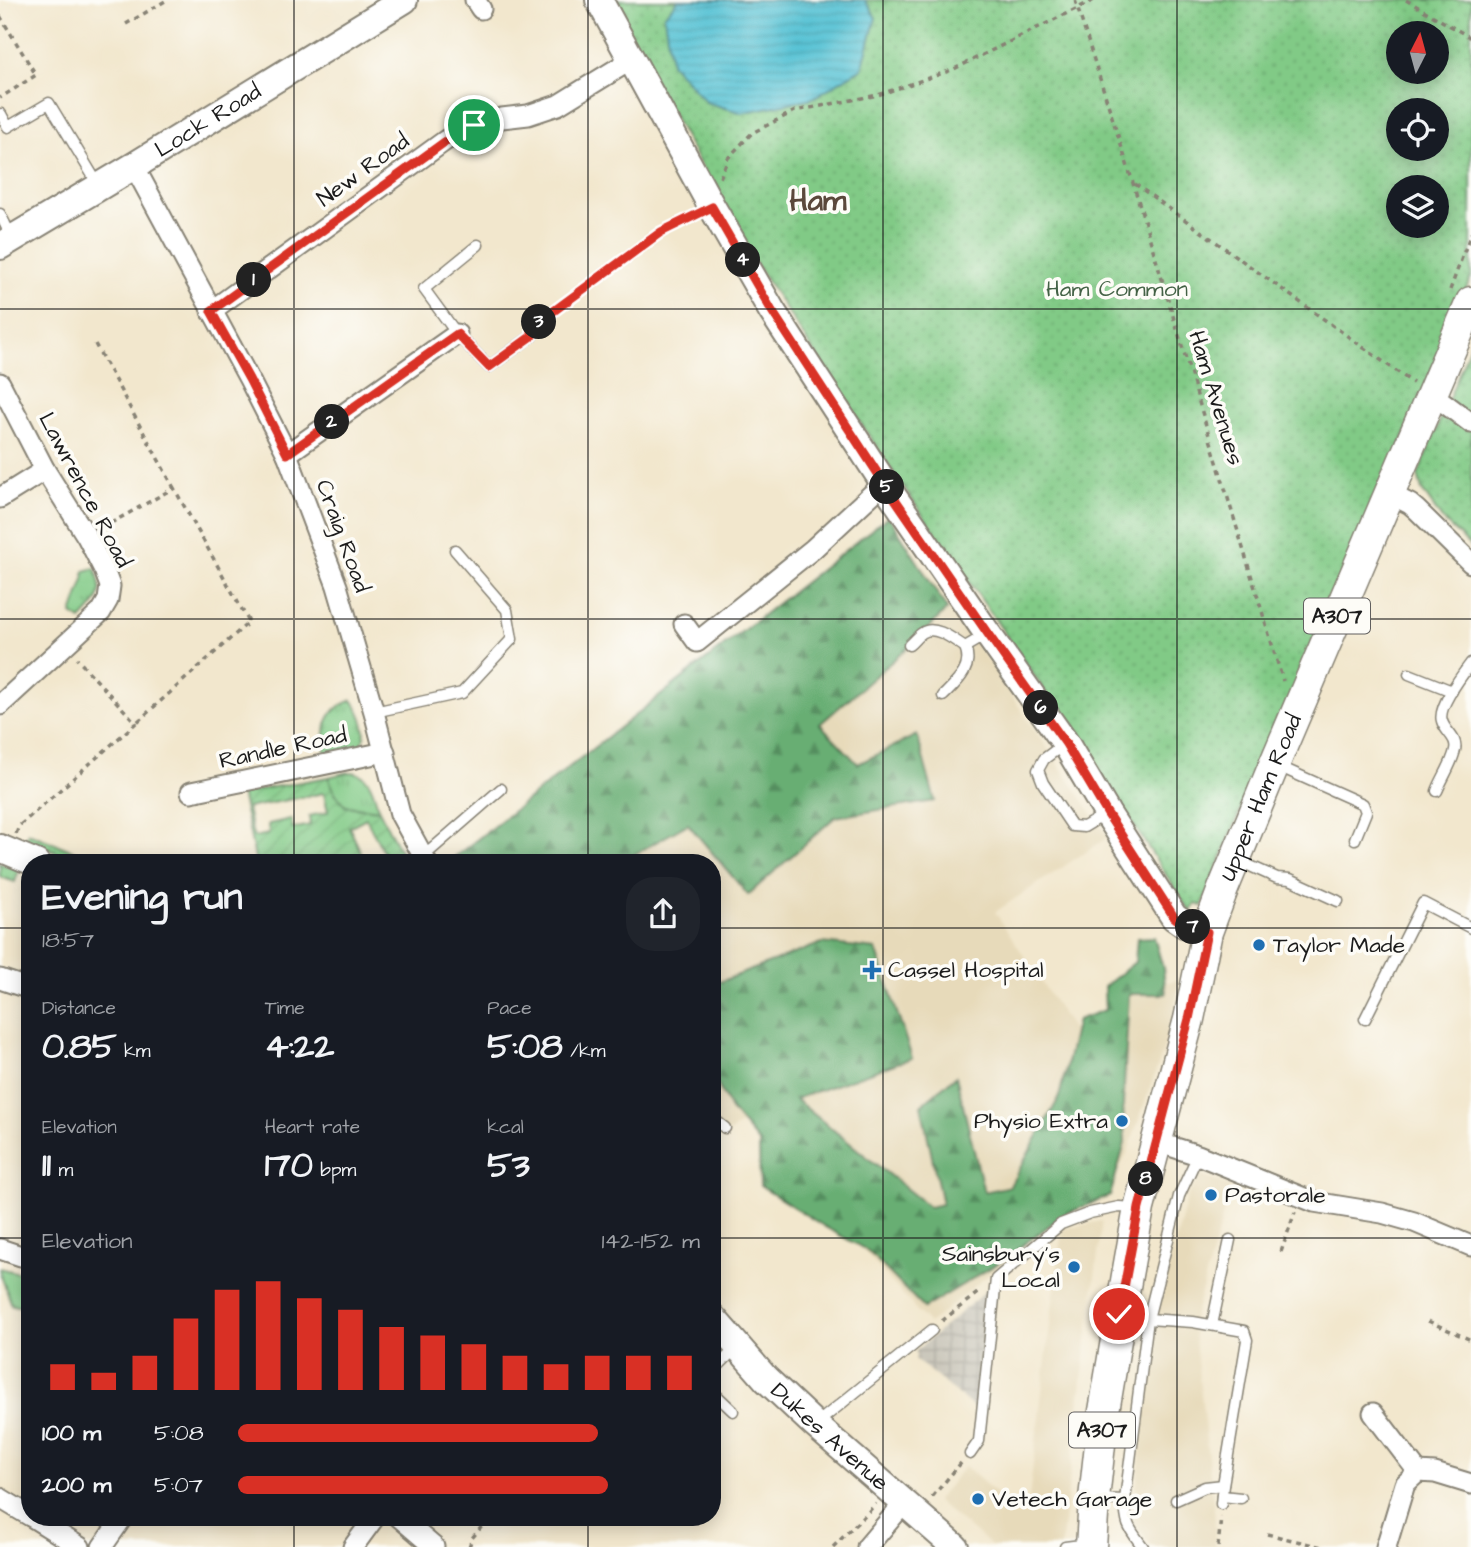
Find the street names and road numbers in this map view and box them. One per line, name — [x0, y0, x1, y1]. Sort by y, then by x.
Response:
street label: Lock Road — [149, 75, 268, 165]
street label: New Road — [310, 125, 416, 215]
street label: Ham Avenues — [1180, 327, 1252, 469]
street label: Lawrence Road — [31, 407, 140, 574]
street label: Craig Road — [307, 475, 378, 597]
road number: A307 — [1304, 598, 1370, 634]
street label: Upper Ham Road — [1212, 709, 1310, 886]
street label: Randle Road — [216, 719, 350, 777]
street label: Dukes Avenue — [763, 1375, 896, 1498]
road number: A307 — [1069, 1412, 1135, 1448]

